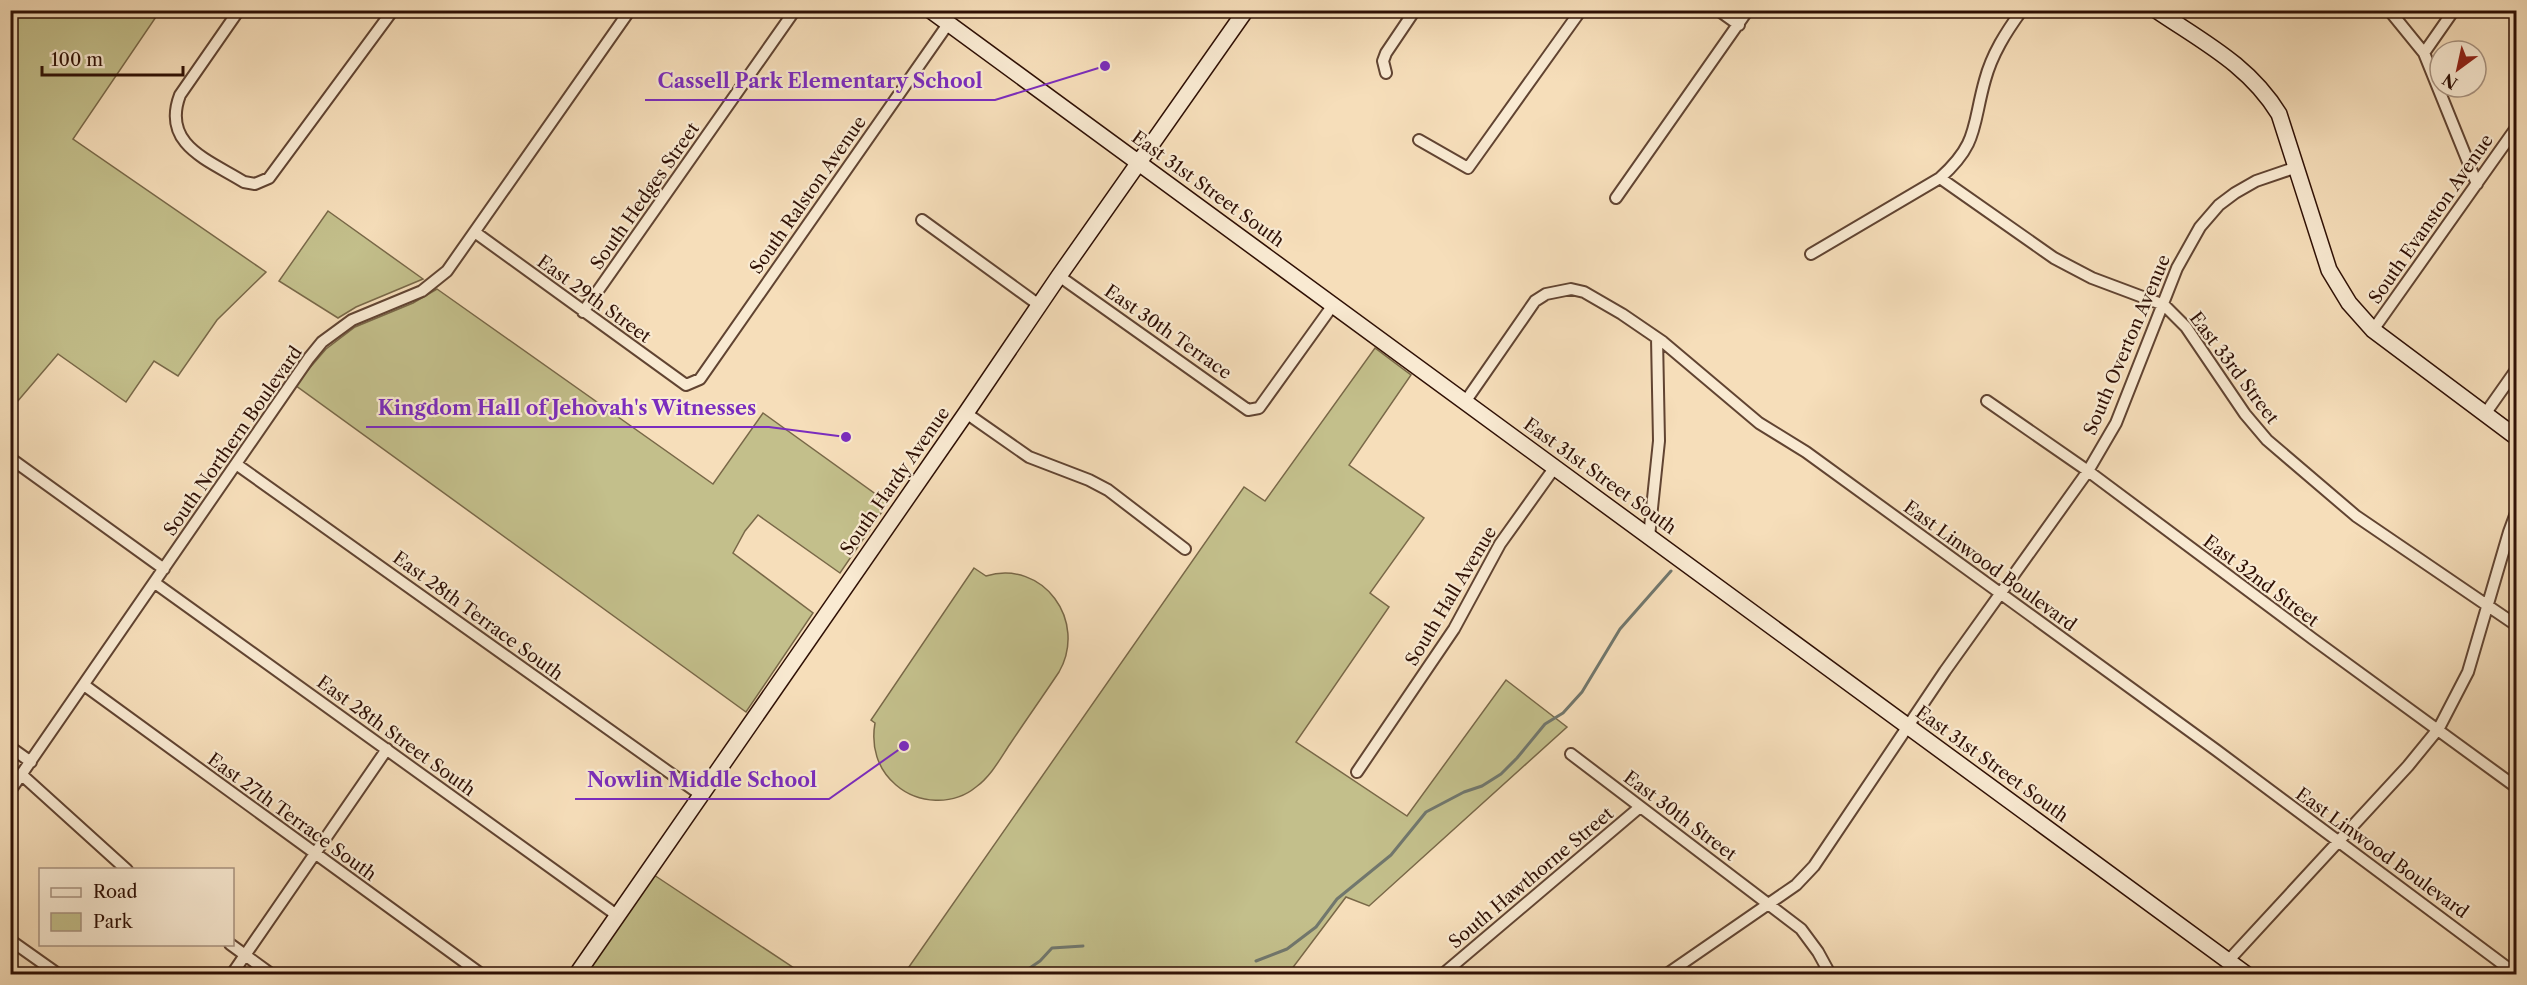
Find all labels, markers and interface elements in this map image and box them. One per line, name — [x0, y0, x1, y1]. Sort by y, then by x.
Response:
scale bar — [42, 39, 183, 77]
north arrow — [2428, 39, 2488, 99]
text: 100 m — [51, 49, 103, 71]
callout: Cassell Park Elementary School — [645, 62, 995, 100]
text: Cassell Park Elementary School — [658, 69, 982, 93]
text: N — [2438, 69, 2461, 94]
street label: South Ralston Avenue — [745, 112, 871, 278]
street label: South Hedges Street — [586, 118, 704, 274]
street label: East 31st Street South — [1127, 126, 1289, 252]
street label: South Evanston Avenue — [2364, 130, 2498, 308]
street label: East 29th Street — [533, 250, 656, 348]
street label: South Overton Avenue — [2079, 251, 2175, 439]
street label: East 30th Terrace — [1100, 280, 1236, 384]
street label: East 33rd Street — [2185, 308, 2284, 429]
street label: South Northern Boulevard — [159, 342, 307, 540]
callout: Kingdom Hall of Jehovah's Witnesses — [366, 389, 769, 427]
text: Kingdom Hall of Jehovah's Witnesses — [378, 396, 756, 420]
street label: South Hardy Avenue — [836, 403, 954, 559]
street label: East 31st Street South — [1519, 413, 1681, 539]
street label: East Linwood Boulevard — [1899, 496, 2081, 636]
street label: South Hall Avenue — [1401, 522, 1501, 670]
street label: East 32nd Street — [2199, 530, 2324, 632]
street label: East 28th Terrace South — [389, 547, 567, 685]
street label: East 28th Street South — [312, 671, 480, 801]
street label: East 31st Street South — [1911, 701, 2073, 827]
street label: East 27th Terrace South — [203, 748, 381, 886]
callout: Nowlin Middle School — [575, 761, 829, 799]
street label: East 30th Street — [1619, 766, 1741, 866]
text: Nowlin Middle School — [587, 768, 817, 792]
street label: East Linwood Boulevard — [2291, 783, 2473, 923]
street label: South Hawthorne Street — [1444, 802, 1618, 953]
legend — [39, 868, 234, 946]
text: Road — [93, 881, 138, 903]
text: Park — [93, 911, 134, 933]

